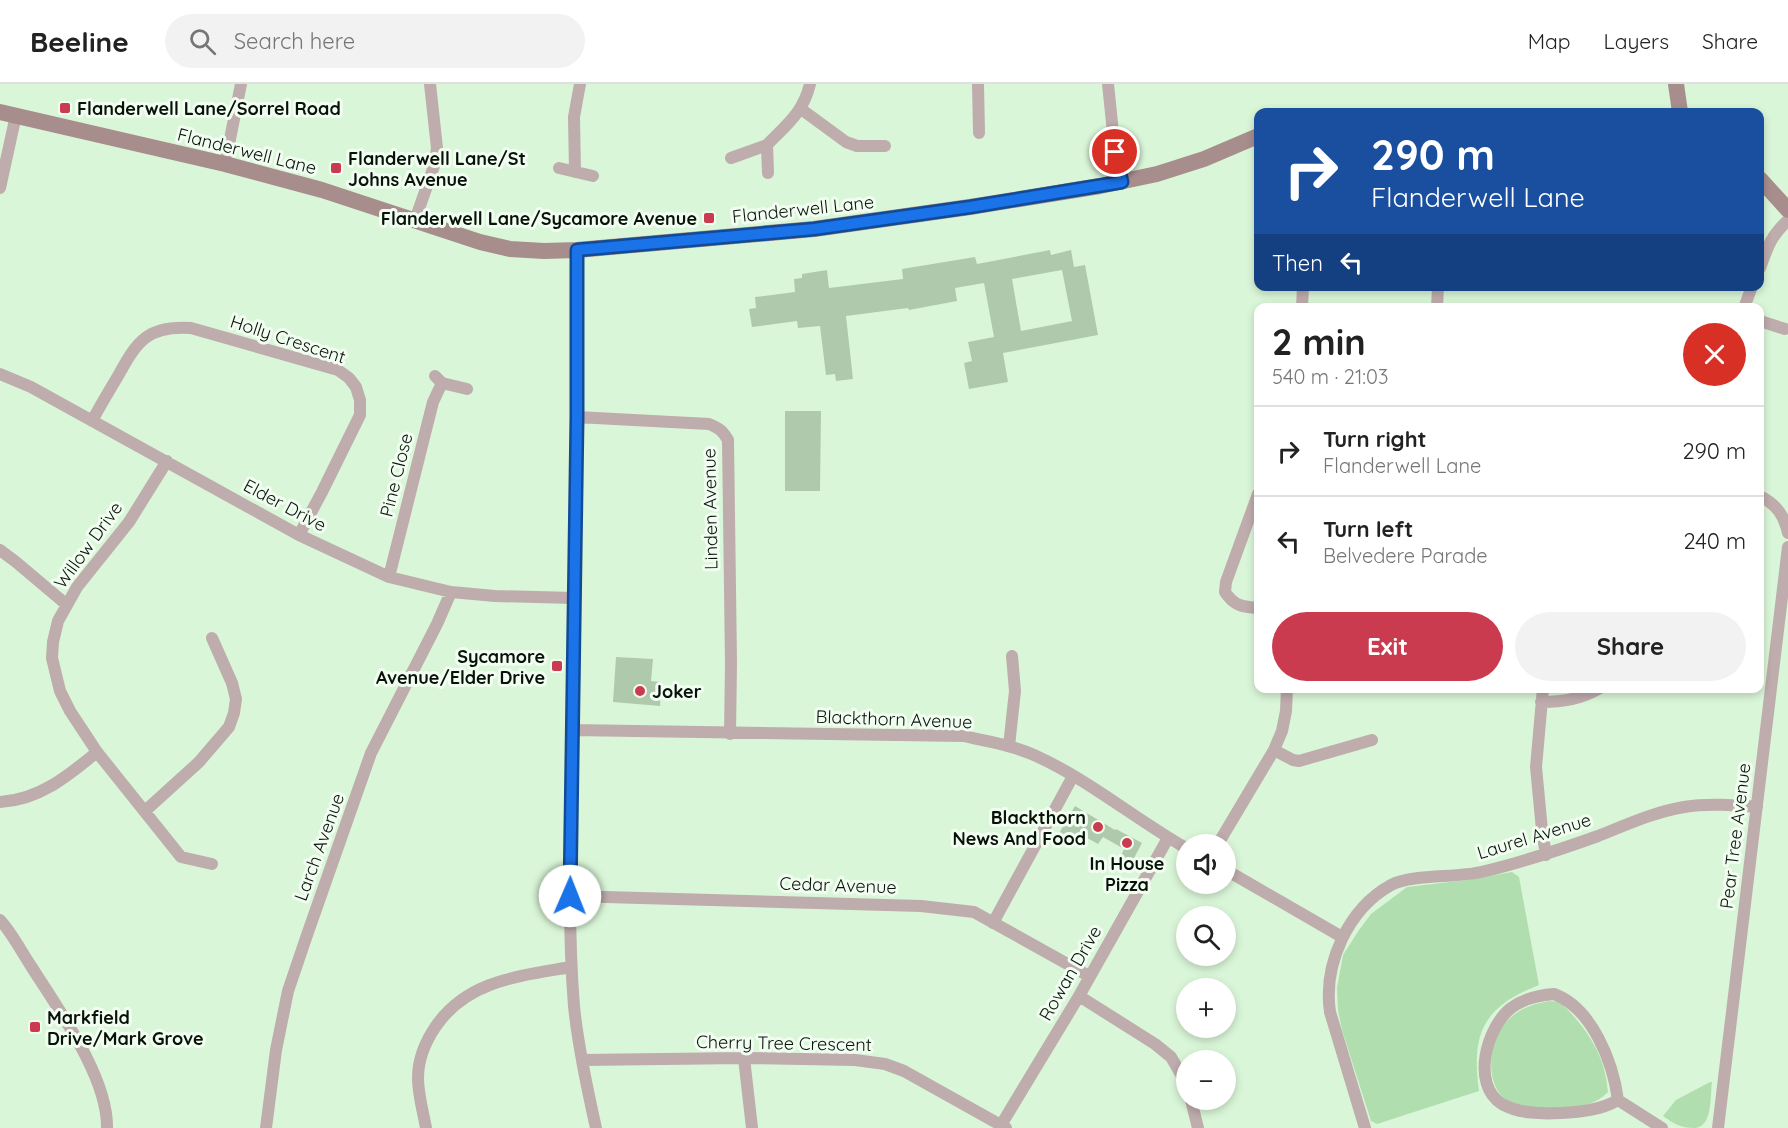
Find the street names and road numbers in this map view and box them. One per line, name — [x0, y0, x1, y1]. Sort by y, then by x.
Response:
street label: Flanderwell Lane — [175, 123, 319, 179]
street label: Flanderwell Lane — [731, 190, 875, 228]
street label: Holly Crescent — [227, 310, 349, 368]
street label: Pine Close — [375, 431, 417, 519]
street label: Linden Avenue — [697, 448, 723, 570]
street label: Elder Drive — [240, 474, 330, 536]
street label: Willow Drive — [49, 497, 127, 593]
street label: Blackthorn Avenue — [815, 705, 973, 733]
street label: Pear Tree Avenue — [1715, 762, 1755, 910]
street label: Larch Avenue — [289, 790, 349, 904]
street label: Laurel Avenue — [1474, 808, 1594, 864]
street label: Cedar Avenue — [779, 871, 897, 899]
street label: Rowan Drive — [1034, 921, 1106, 1025]
street label: Cherry Tree Crescent — [696, 1030, 872, 1056]

